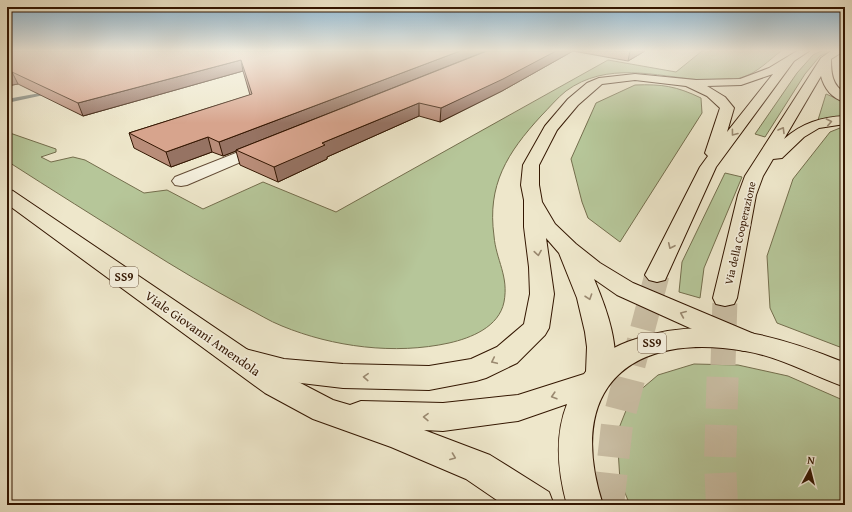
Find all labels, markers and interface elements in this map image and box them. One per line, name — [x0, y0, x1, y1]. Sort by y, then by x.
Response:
one-way arrow — [826, 118, 832, 127]
one-way arrow — [777, 127, 784, 134]
one-way arrow — [732, 129, 739, 136]
street label: Via della Cooperazione — [720, 180, 760, 286]
one-way arrow — [668, 242, 676, 250]
one-way arrow — [533, 250, 542, 256]
road number: SS9 — [110, 267, 138, 287]
street label: Viale Giovanni Amendola — [141, 286, 265, 381]
one-way arrow — [585, 294, 593, 301]
one-way arrow — [679, 311, 686, 319]
road number: SS9 — [638, 333, 666, 353]
one-way arrow — [490, 356, 498, 364]
one-way arrow — [363, 373, 369, 381]
one-way arrow — [550, 391, 557, 400]
one-way arrow — [423, 413, 429, 421]
north arrow — [790, 450, 830, 490]
text: N — [807, 452, 816, 469]
one-way arrow — [449, 453, 456, 461]

